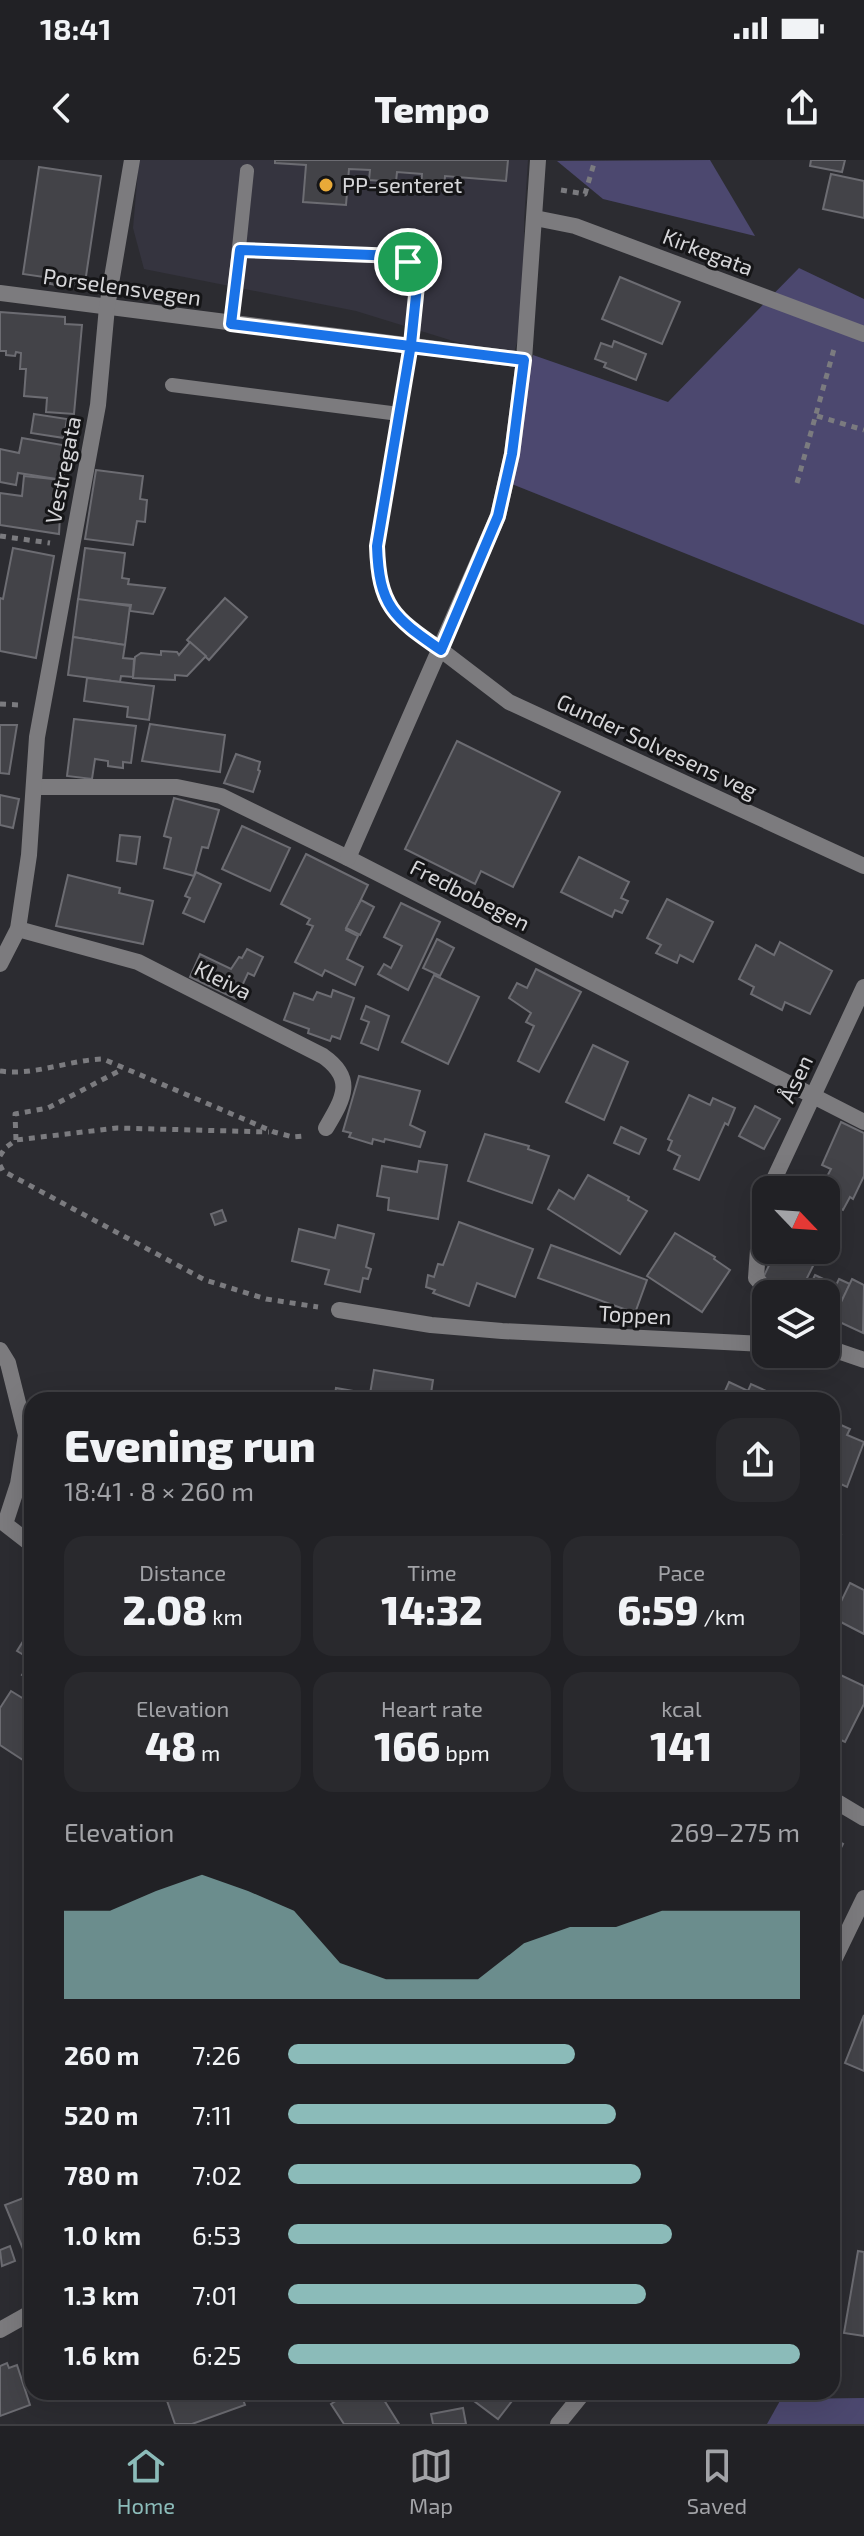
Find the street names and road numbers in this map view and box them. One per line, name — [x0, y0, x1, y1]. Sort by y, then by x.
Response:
street label: Kirkegata — [660, 222, 757, 280]
street label: Porselensvegen — [41, 262, 203, 310]
street label: Vestregata — [39, 414, 85, 526]
street label: Gunder Solvesens veg — [553, 687, 762, 803]
street label: Fredbobegen — [406, 853, 535, 935]
street label: Kleiva — [191, 954, 256, 1004]
street label: Åsen — [773, 1051, 817, 1106]
street label: Toppen — [598, 1299, 672, 1329]

